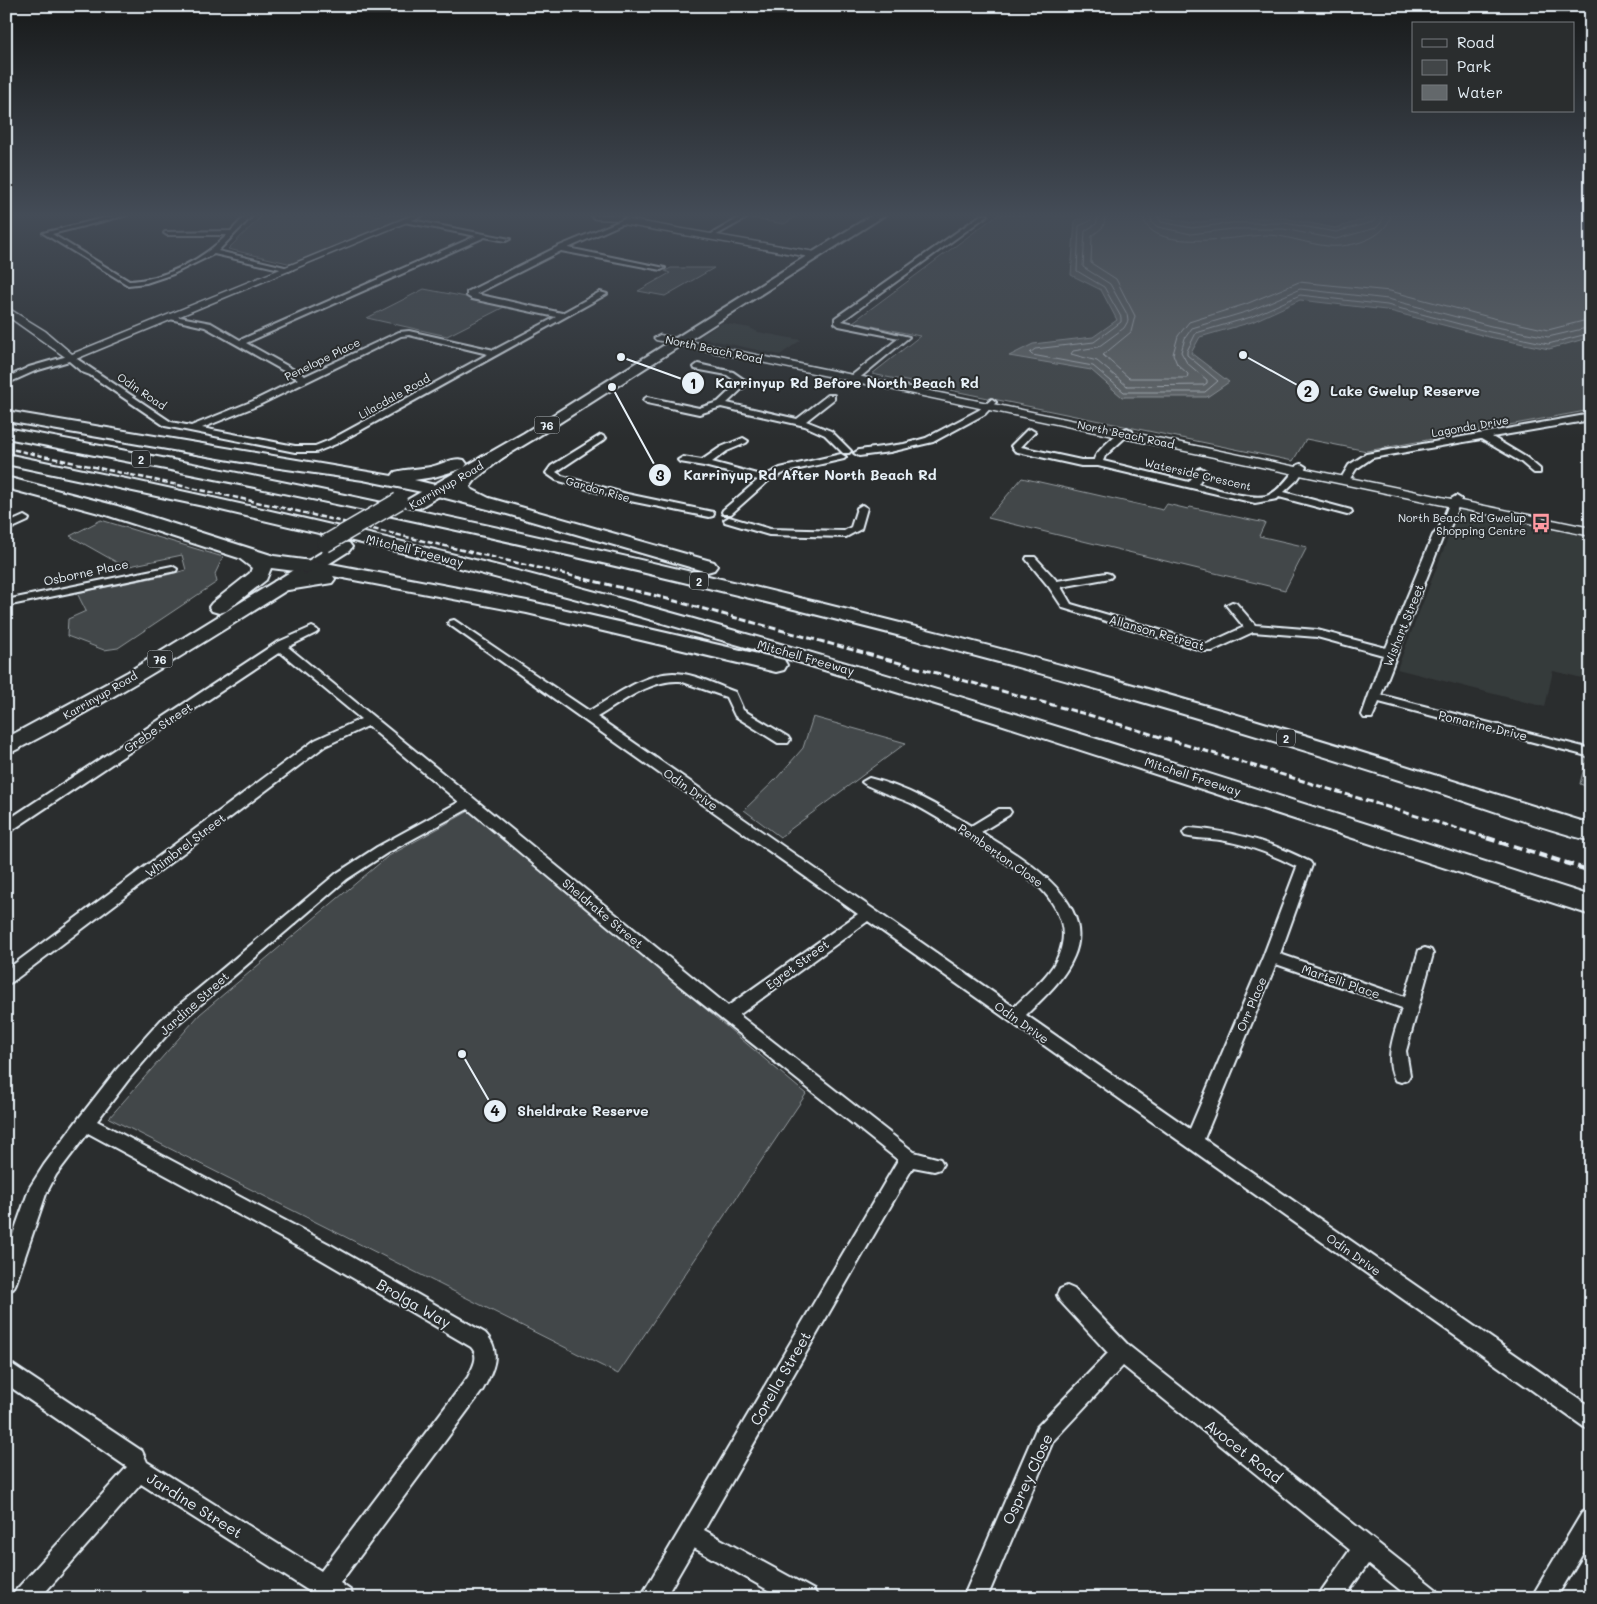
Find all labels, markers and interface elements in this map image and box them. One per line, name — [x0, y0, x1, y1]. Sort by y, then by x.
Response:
legend — [1412, 22, 1574, 112]
text: Road — [1457, 32, 1494, 52]
text: Park — [1457, 56, 1491, 76]
text: Water — [1457, 82, 1503, 102]
street label: North Beach Road — [664, 331, 764, 367]
street label: Penelope Place — [282, 334, 363, 384]
street label: Odin Road — [115, 369, 169, 413]
callout: Karrinyup Rd Before North Beach Rd — [681, 369, 989, 398]
street label: Lilacdale Road — [356, 370, 432, 422]
text: 1 — [690, 373, 696, 393]
text: Karrinyup Rd Before North Beach Rd — [715, 373, 979, 392]
callout: Lake Gwelup Reserve — [1295, 377, 1490, 406]
text: 2 — [1304, 381, 1312, 401]
text: Lake Gwelup Reserve — [1330, 381, 1480, 400]
street label: Lagonda Drive — [1430, 412, 1510, 440]
road number: 76 — [534, 416, 560, 434]
street label: North Beach Road — [1076, 416, 1176, 452]
road number: 2 — [132, 450, 150, 468]
street label: Waterside Crescent — [1143, 454, 1253, 494]
street label: Karrinyup Road — [406, 458, 486, 512]
callout: Karrinyup Rd After North Beach Rd — [648, 461, 946, 490]
text: 3 — [655, 465, 665, 485]
text: Karrinyup Rd After North Beach Rd — [683, 465, 937, 484]
street label: Gardon Rise — [564, 473, 632, 505]
place label: North Beach Rd Gwelup Shopping Centre — [1398, 510, 1526, 538]
bus stop icon: North Beach Rd Gwelup Shopping Centre — [1530, 512, 1552, 534]
street label: Mitchell Freeway — [364, 530, 466, 570]
street label: Osborne Place — [42, 555, 130, 589]
road number: 2 — [690, 572, 708, 590]
street label: Wishart Street — [1379, 581, 1427, 669]
street label: Allanson Retreat — [1107, 611, 1207, 653]
street label: Mitchell Freeway — [756, 635, 856, 679]
road number: 76 — [148, 651, 172, 668]
street label: Karrinyup Road — [60, 668, 140, 722]
street label: Grebe Street — [121, 698, 195, 756]
street label: Pomarine Drive — [1437, 706, 1529, 744]
road number: 2 — [1277, 730, 1295, 746]
street label: Mitchell Freeway — [1143, 753, 1243, 799]
street label: Odin Drive — [661, 764, 721, 814]
street label: Whimbrel Street — [142, 810, 228, 880]
street label: Pemberton Close — [955, 820, 1047, 890]
street label: Sheldrake Street — [559, 874, 647, 952]
street label: Egret Street — [762, 936, 832, 992]
street label: Martelli Place — [1300, 960, 1382, 1002]
street label: Jardine Street — [156, 968, 232, 1038]
street label: Orr Place — [1232, 974, 1270, 1034]
street label: Odin Drive — [992, 997, 1052, 1047]
callout: Sheldrake Reserve — [482, 1096, 659, 1125]
text: 4 — [490, 1100, 500, 1120]
text: Sheldrake Reserve — [517, 1101, 649, 1120]
street label: Odin Drive — [1324, 1229, 1384, 1279]
street label: Brolga Way — [373, 1274, 455, 1332]
street label: Corella Street — [745, 1327, 815, 1429]
street label: Avocet Road — [1201, 1415, 1287, 1487]
street label: Osprey Close — [997, 1430, 1057, 1528]
street label: Jardine Street — [143, 1468, 247, 1542]

